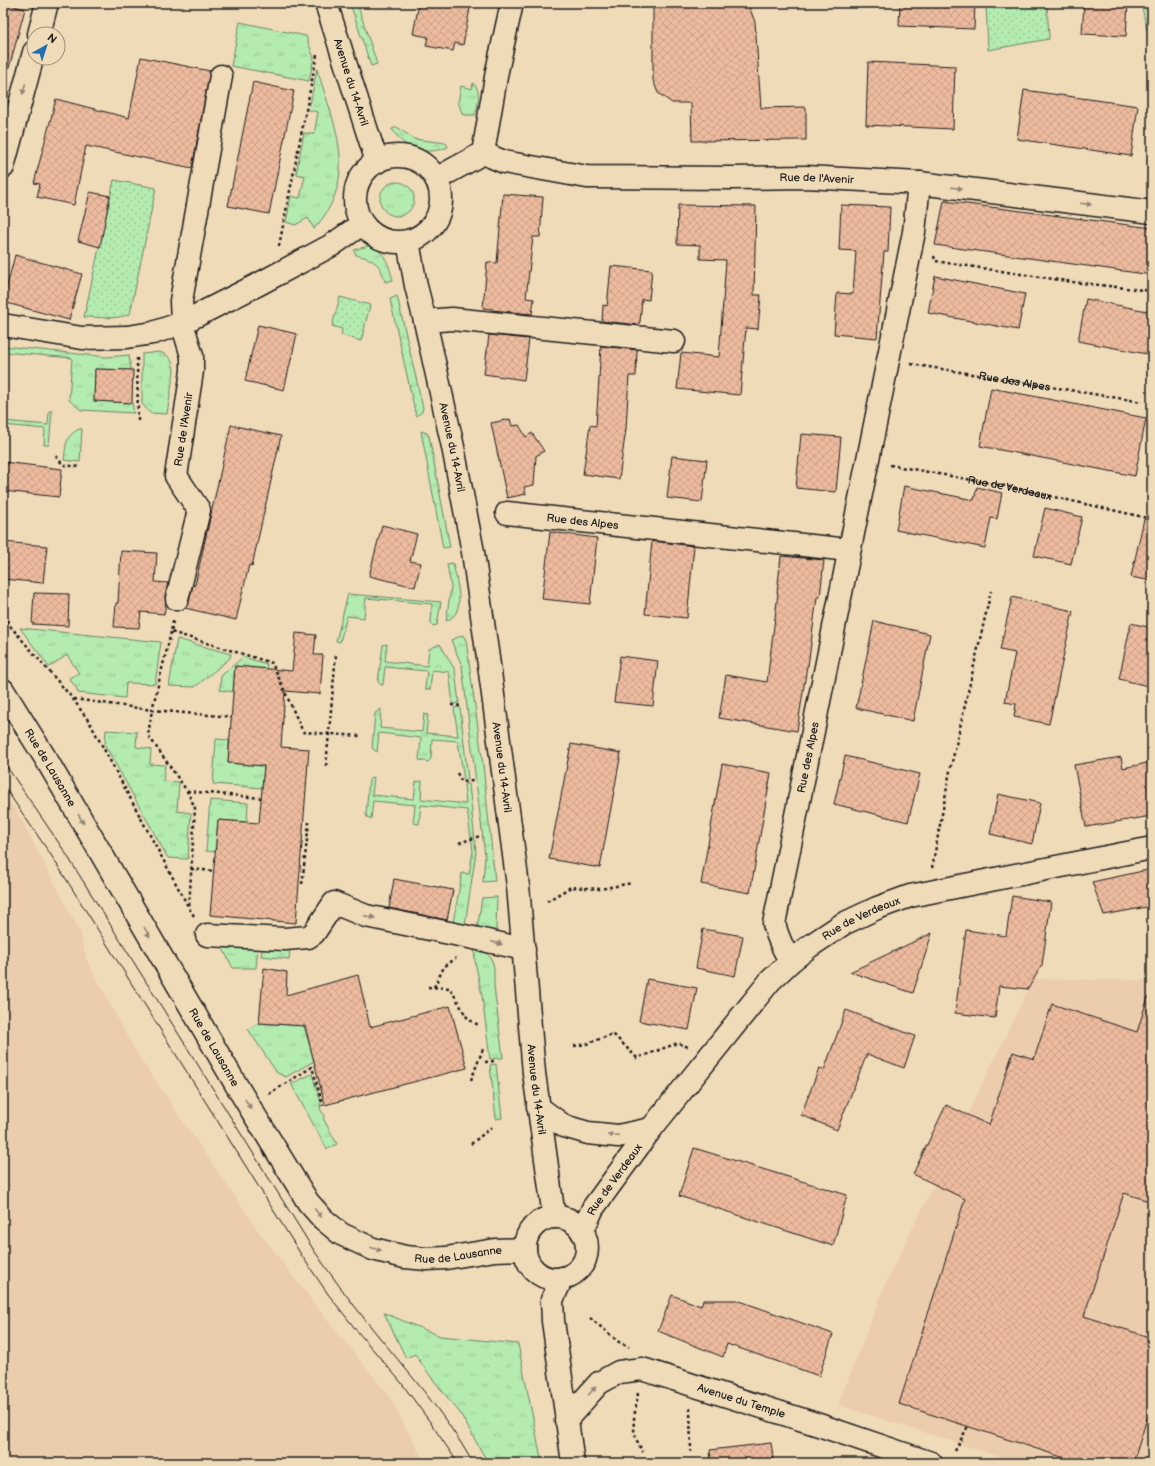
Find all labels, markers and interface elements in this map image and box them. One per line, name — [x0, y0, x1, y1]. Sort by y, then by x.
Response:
north arrow — [26, 26, 66, 66]
text: N — [45, 31, 59, 46]
street label: Avenue du 14-Avril — [331, 37, 371, 127]
one-way arrow — [21, 83, 27, 95]
street label: Rue de l'Avenir — [779, 170, 855, 186]
one-way arrow — [951, 185, 963, 191]
one-way arrow — [1080, 201, 1092, 207]
street label: Rue des Alpes — [978, 369, 1052, 393]
street label: Rue de l'Avenir — [171, 390, 195, 467]
street label: Avenue du 14-Avril — [437, 401, 468, 493]
street label: Rue de Verdeaux — [967, 473, 1053, 503]
street label: Rue des Alpes — [546, 511, 620, 532]
street label: Rue des Alpes — [794, 720, 821, 794]
street label: Avenue du 14-Avril — [490, 721, 515, 813]
street label: Rue de Lausanne — [22, 726, 79, 809]
one-way arrow — [78, 813, 85, 825]
street label: Rue de Verdeaux — [819, 894, 902, 943]
one-way arrow — [364, 914, 376, 920]
one-way arrow — [143, 926, 150, 938]
one-way arrow — [491, 941, 504, 947]
street label: Rue de Lausanne — [186, 1006, 242, 1089]
street label: Avenue du 14-Avril — [525, 1044, 549, 1135]
one-way arrow — [244, 1098, 251, 1110]
one-way arrow — [606, 1132, 619, 1138]
street label: Rue de Verdeaux — [584, 1141, 645, 1217]
one-way arrow — [314, 1208, 323, 1219]
street label: Rue de Lausanne — [414, 1243, 503, 1266]
one-way arrow — [370, 1247, 383, 1253]
street label: Avenue du Temple — [696, 1380, 788, 1421]
one-way arrow — [587, 1386, 596, 1395]

